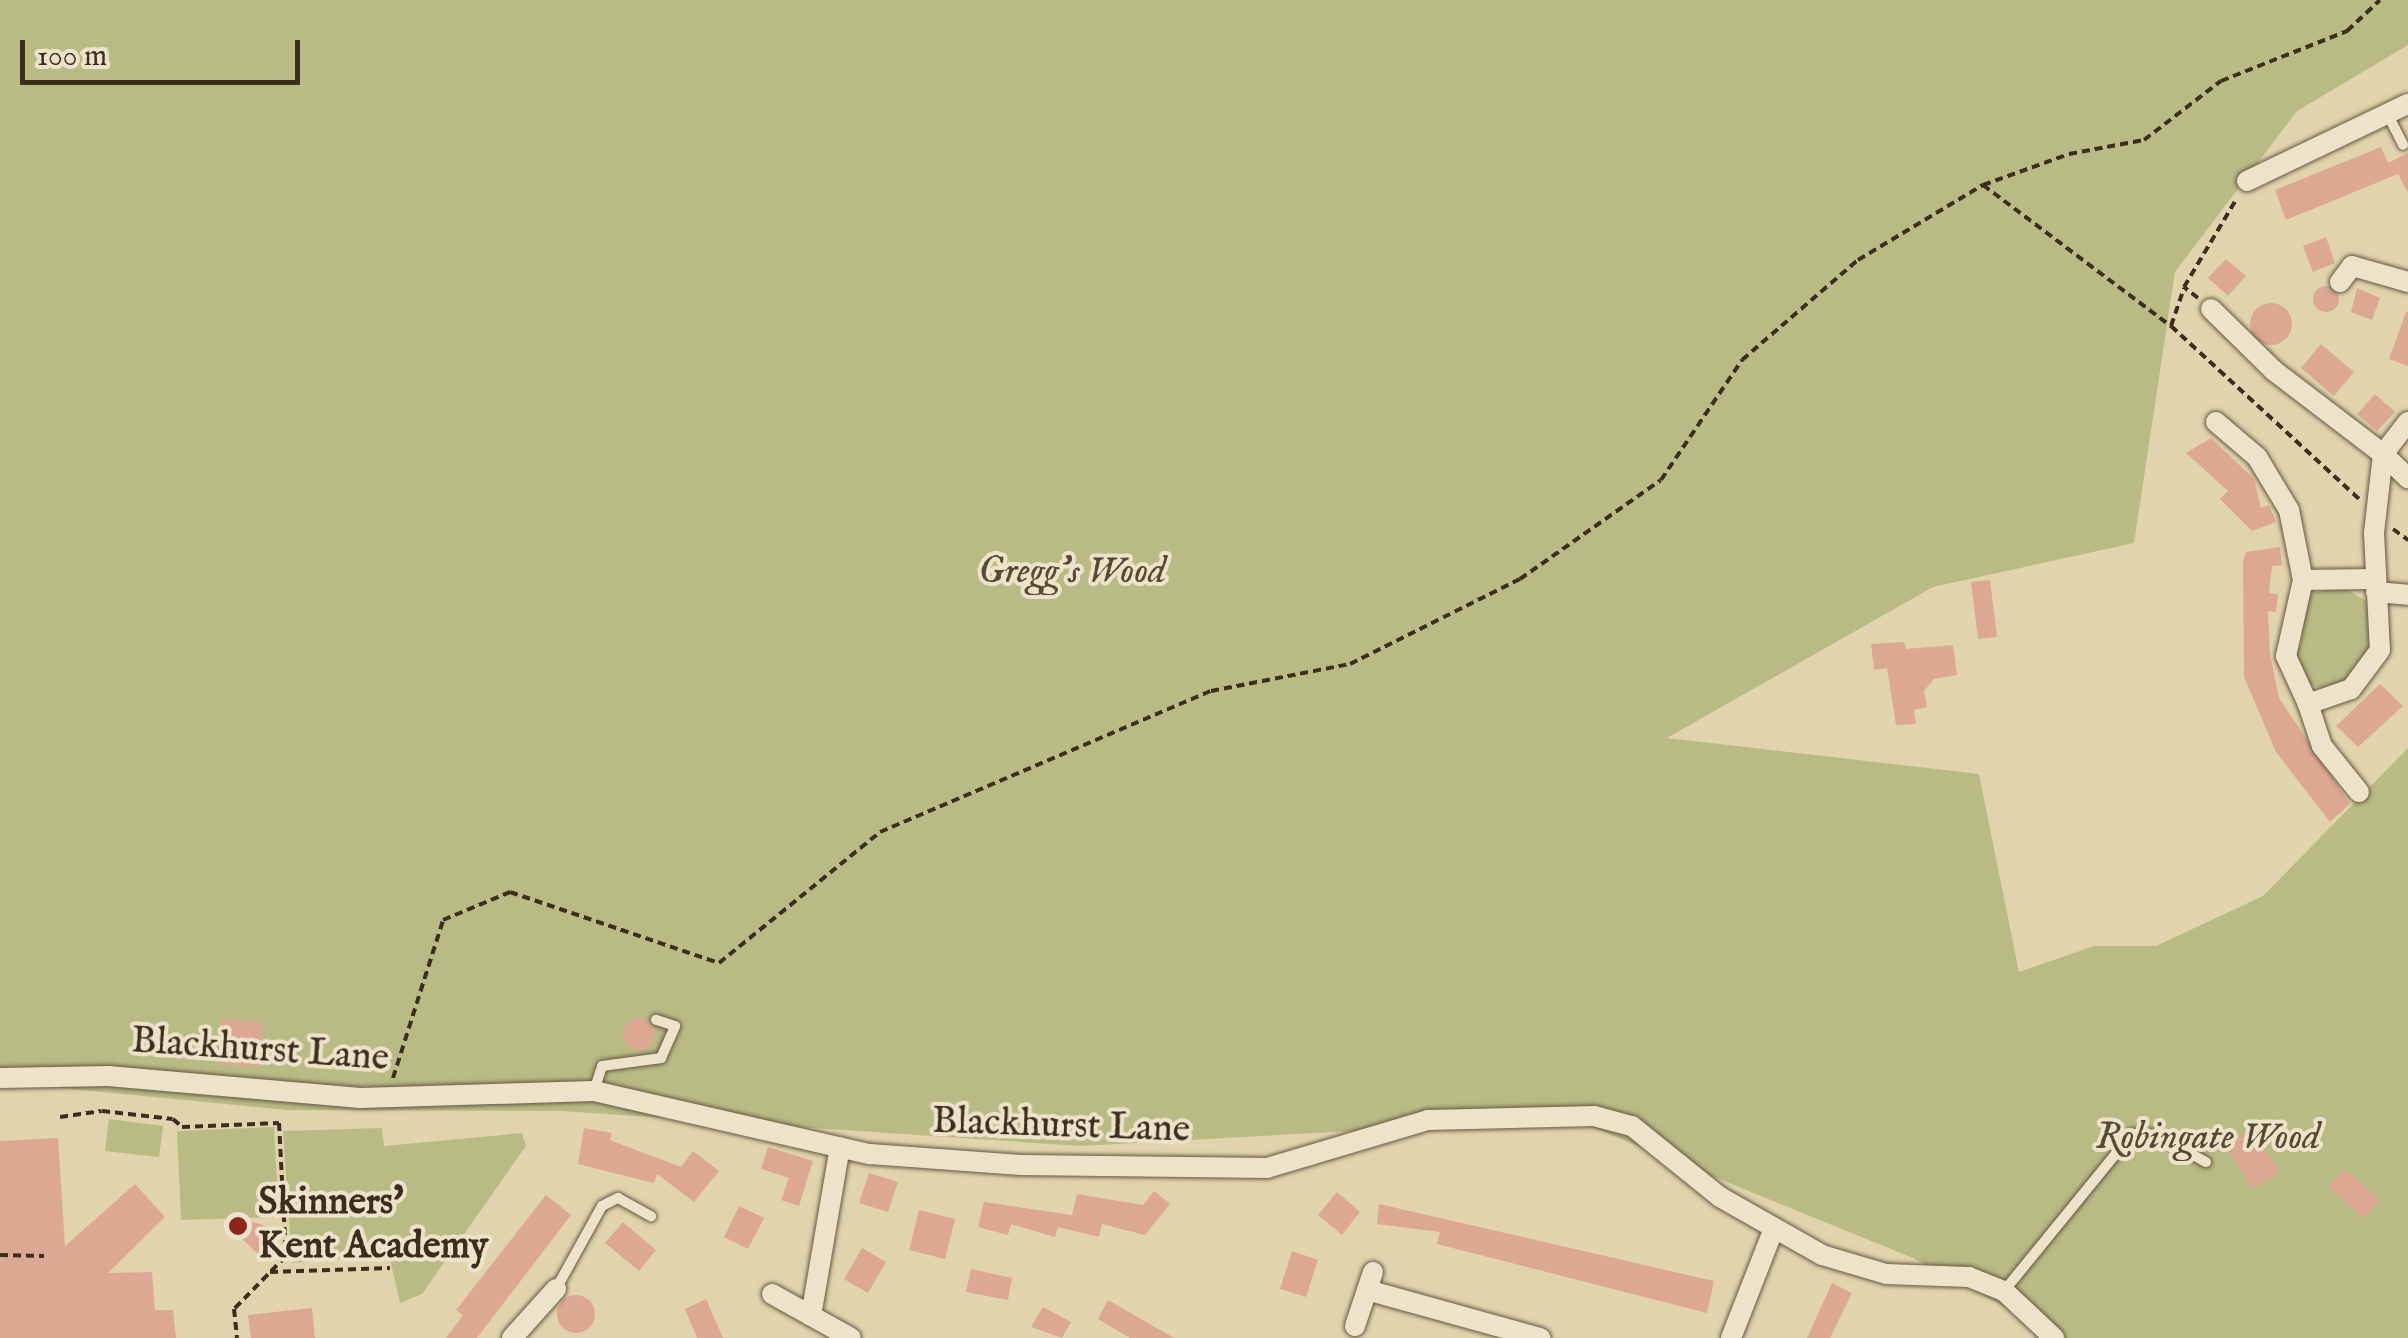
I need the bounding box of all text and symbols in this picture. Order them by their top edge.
scale bar [25,20,305,82]
text: 100 m [37,38,107,76]
park label: Gregg's Wood [978,550,1166,596]
street label: Blackhurst Lane [130,1019,390,1083]
street label: Blackhurst Lane [931,1100,1191,1154]
park label: Robingate Wood [2096,1116,2320,1162]
place label: Skinners' Kent Academy [258,1181,488,1270]
marker: Skinners' Kent Academy [227,1215,249,1237]

